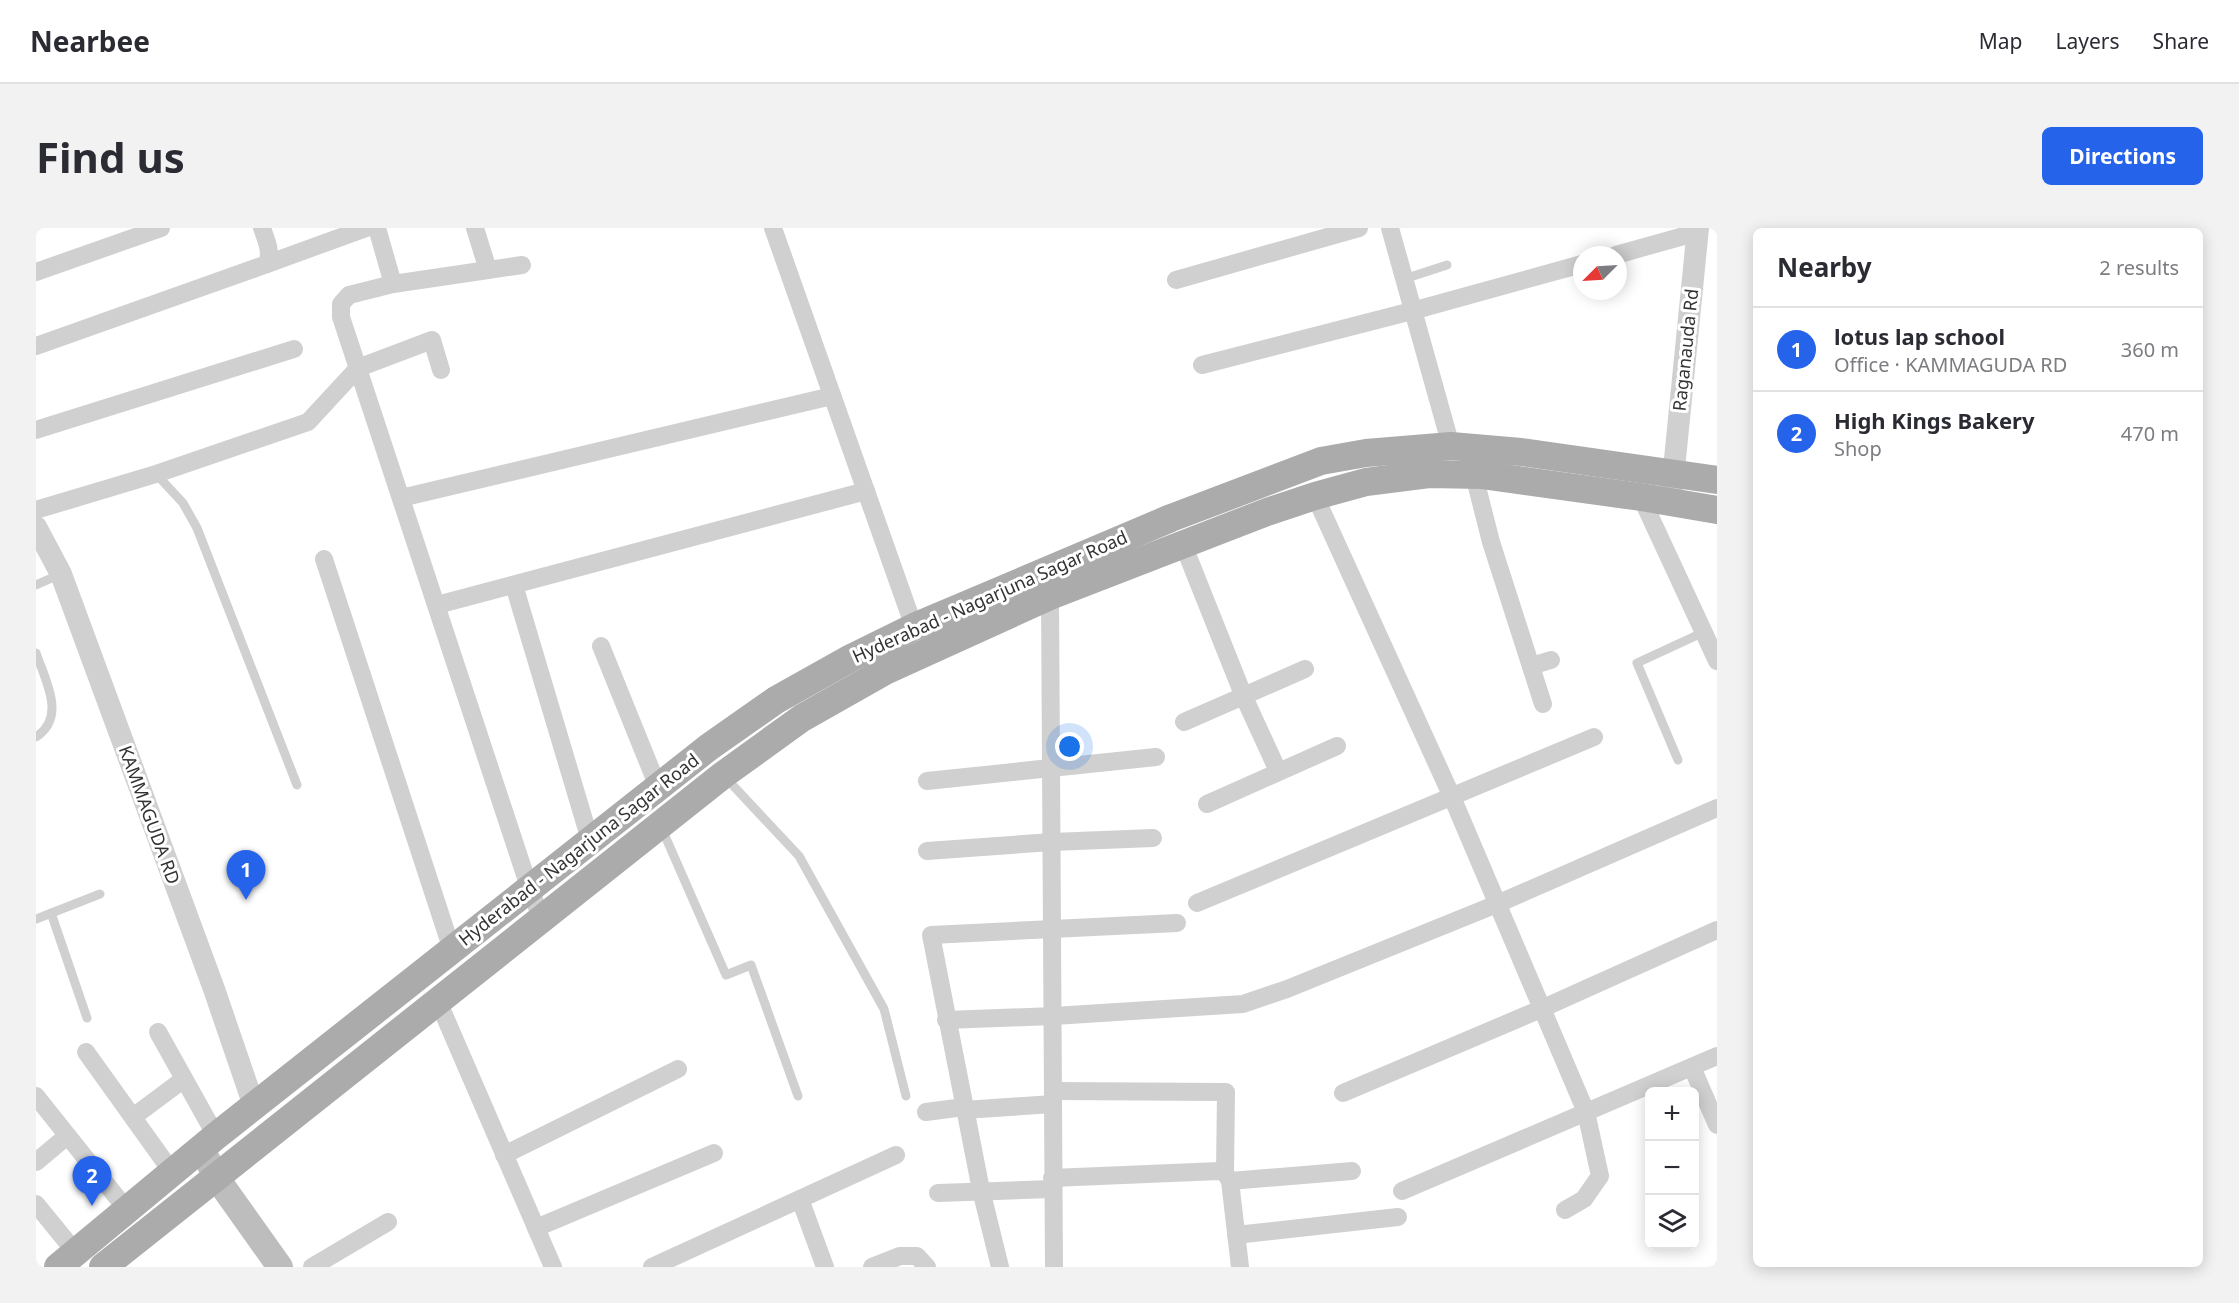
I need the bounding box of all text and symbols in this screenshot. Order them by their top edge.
text: Nearbee [30,22,150,60]
text: Map [1979,27,2023,55]
text: Layers [2056,27,2120,55]
text: Share [2153,27,2209,55]
button: Directions [2042,127,2203,185]
text: Find us [36,128,185,185]
north arrow [1573,246,1627,300]
text: Nearby [1777,249,1872,285]
text: 2 results [2099,254,2179,281]
street label: Raganauda Rd [1667,288,1703,412]
text: lotus lap school [1834,321,2005,351]
text: 1 [1791,336,1802,363]
text: 360 m [2121,336,2179,363]
text: Office · KAMMAGUDA RD [1834,351,2067,378]
text: High Kings Bakery [1834,405,2034,435]
text: 2 [1791,420,1802,447]
text: 470 m [2121,420,2179,447]
text: Shop [1834,435,1882,462]
street label: Hyderabad - Nagarjuna Sagar Road [848,524,1131,668]
your location [1055,732,1084,761]
street label: KAMMAGUDA RD [114,742,186,887]
street label: Hyderabad - Nagarjuna Sagar Road [453,748,704,951]
pin: 1 [226,850,266,900]
map controls [1645,1087,1699,1249]
button: + [1645,1087,1699,1141]
button: − [1645,1141,1699,1195]
pin: 2 [72,1156,112,1206]
button: layers [1645,1195,1699,1249]

